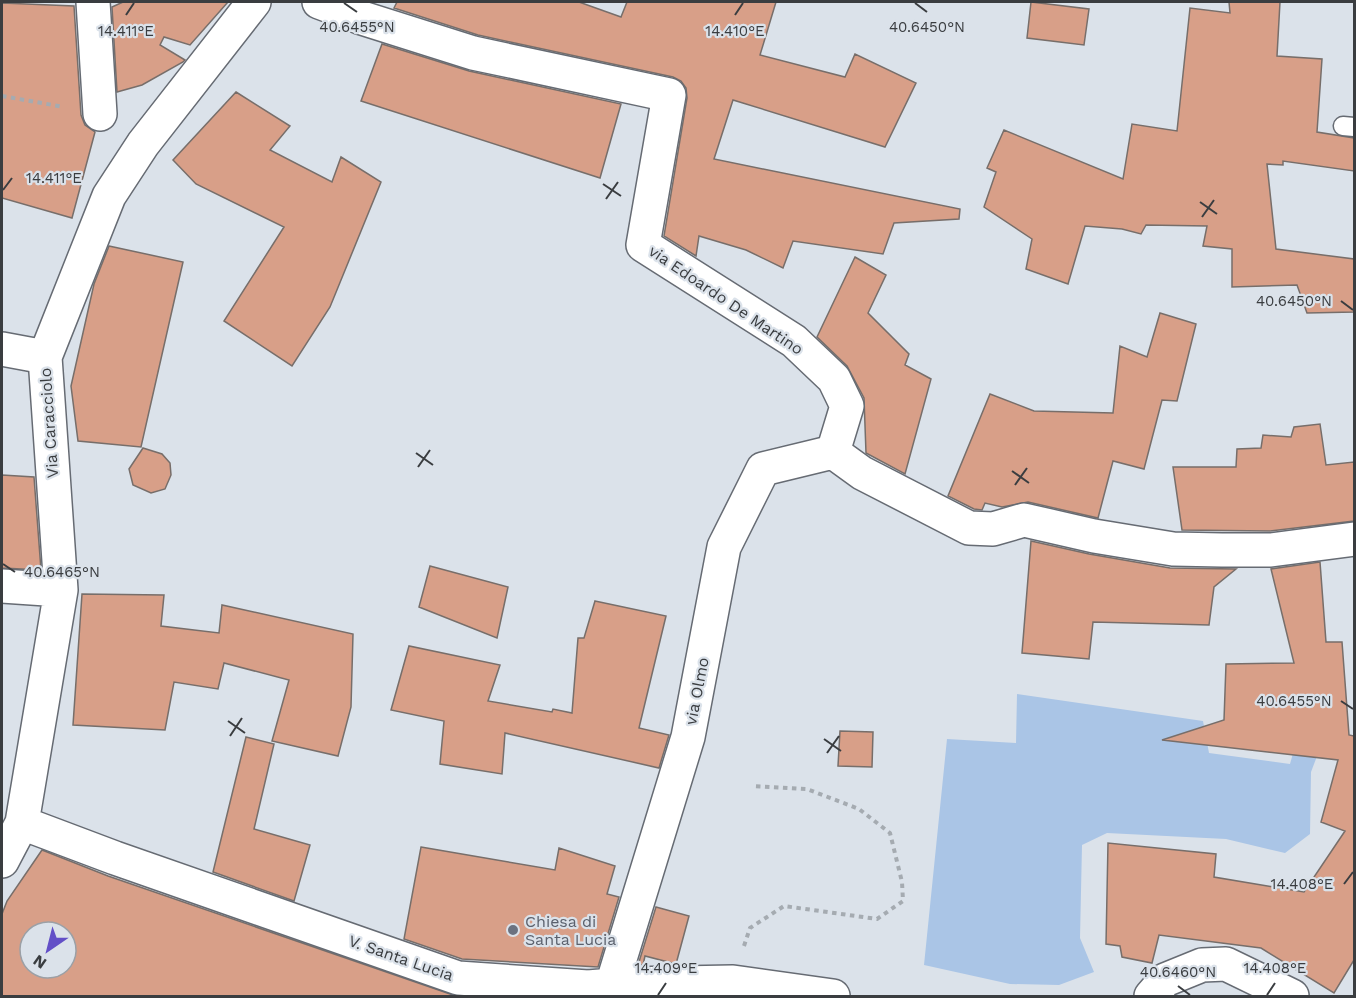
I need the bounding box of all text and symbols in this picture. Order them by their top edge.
text: 40.6455°N [319,18,395,36]
text: 40.6450°N [889,18,965,36]
text: 14.411°E [98,22,154,40]
text: 14.410°E [705,22,765,40]
text: 14.411°E [26,169,82,187]
street label: via Edoardo De Martino [645,241,807,359]
text: 40.6450°N [1256,292,1332,310]
street label: Via Caracciolo [36,367,62,479]
text: 40.6465°N [24,563,100,581]
street label: via Olmo [681,656,713,726]
text: 40.6455°N [1256,692,1332,710]
text: 14.408°E [1271,875,1333,893]
place label: Chiesa di Santa Lucia [525,912,616,949]
north arrow [18,920,78,980]
marker: Chiesa di Santa Lucia [506,923,520,937]
street label: V. Santa Lucia [346,931,456,985]
text: N [29,951,50,973]
text: 14.409°E [635,959,697,977]
text: 14.408°E [1244,959,1306,977]
text: 40.6460°N [1140,963,1216,981]

